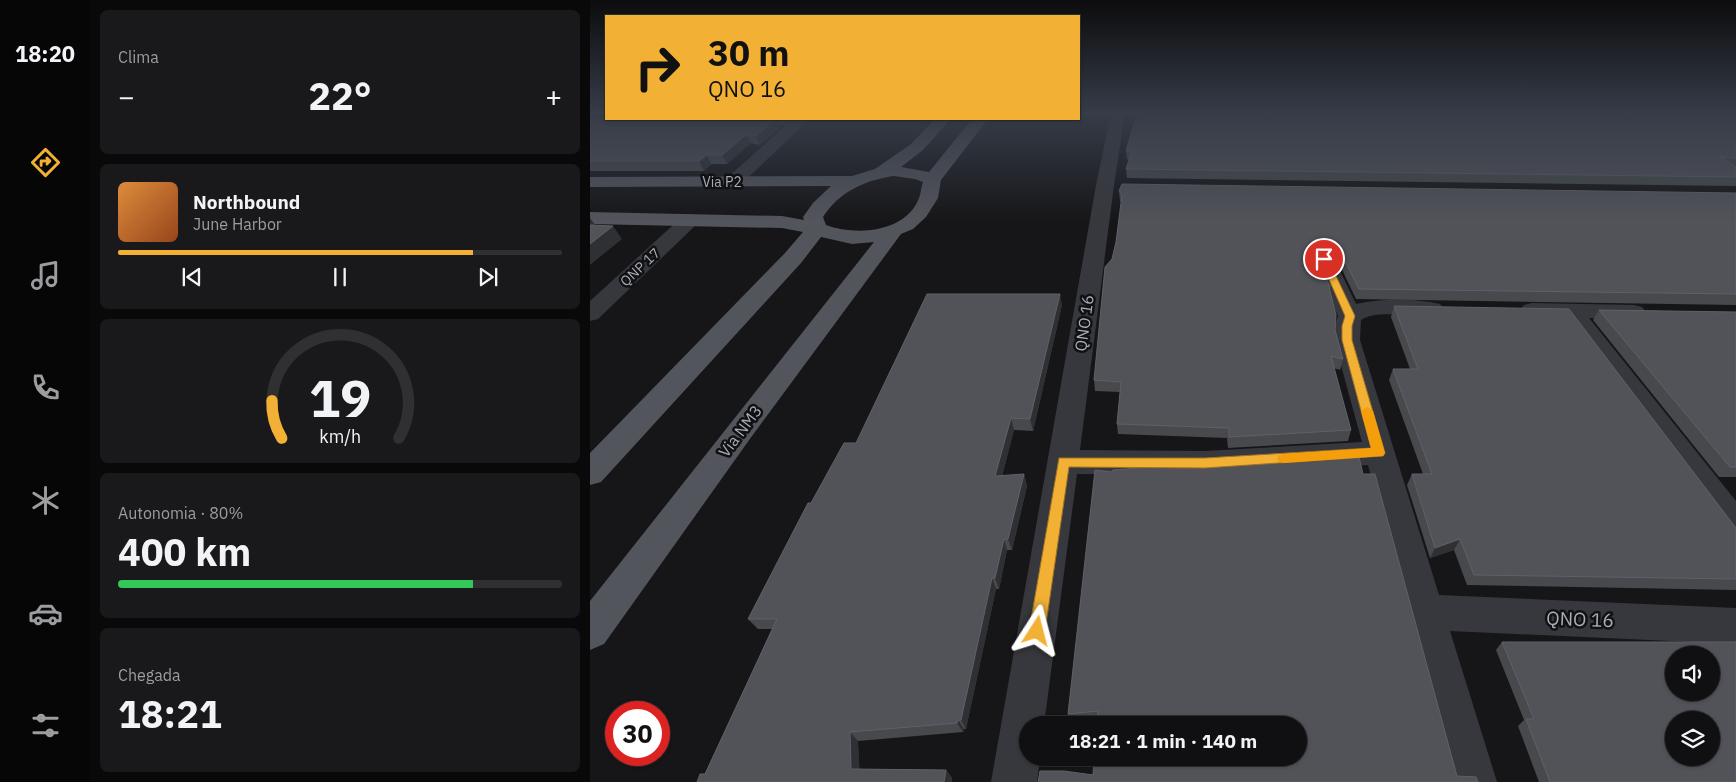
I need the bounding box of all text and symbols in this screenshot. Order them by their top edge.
text: 30 m [708,30,790,76]
icon: right [625,35,690,100]
text: 18:20 [15,39,75,68]
text: Clima [118,47,159,67]
text: 22° [308,71,372,120]
text: QNO 16 [708,74,786,103]
text: − [118,78,135,115]
text: + [545,78,562,115]
icon: directions [28,145,63,180]
street label: Via P2 [702,173,742,191]
text: Northbound [193,190,300,214]
text: June Harbor [193,214,282,234]
pin [1303,238,1345,280]
street label: QNP 17 [616,244,664,290]
icon: arrive [1310,245,1338,273]
icon: music [28,258,63,293]
icon: previous [178,263,206,291]
icon: pause [326,263,354,291]
icon: next [474,263,502,291]
street label: QNO 16 [1070,293,1098,353]
text: 19 [309,364,371,431]
icon: phone [28,370,63,405]
street label: Via NM3 [714,401,766,461]
text: km/h [319,425,361,448]
icon: climate [28,483,63,518]
text: Autonomia · 80% [118,503,243,523]
text: 400 km [118,527,251,576]
icon: car [28,596,63,631]
position arrow [1010,604,1062,656]
street label: QNO 16 [1546,606,1614,632]
map controls [1665,646,1720,766]
button: sound [1665,646,1720,701]
text: Chegada [118,665,181,685]
text: 18:21 [118,689,222,738]
speed limit sign: 30 [605,701,670,766]
icon: filters [28,708,63,743]
button: layers [1665,711,1720,766]
text: 18:21 · 1 min · 140 m [1069,729,1257,753]

